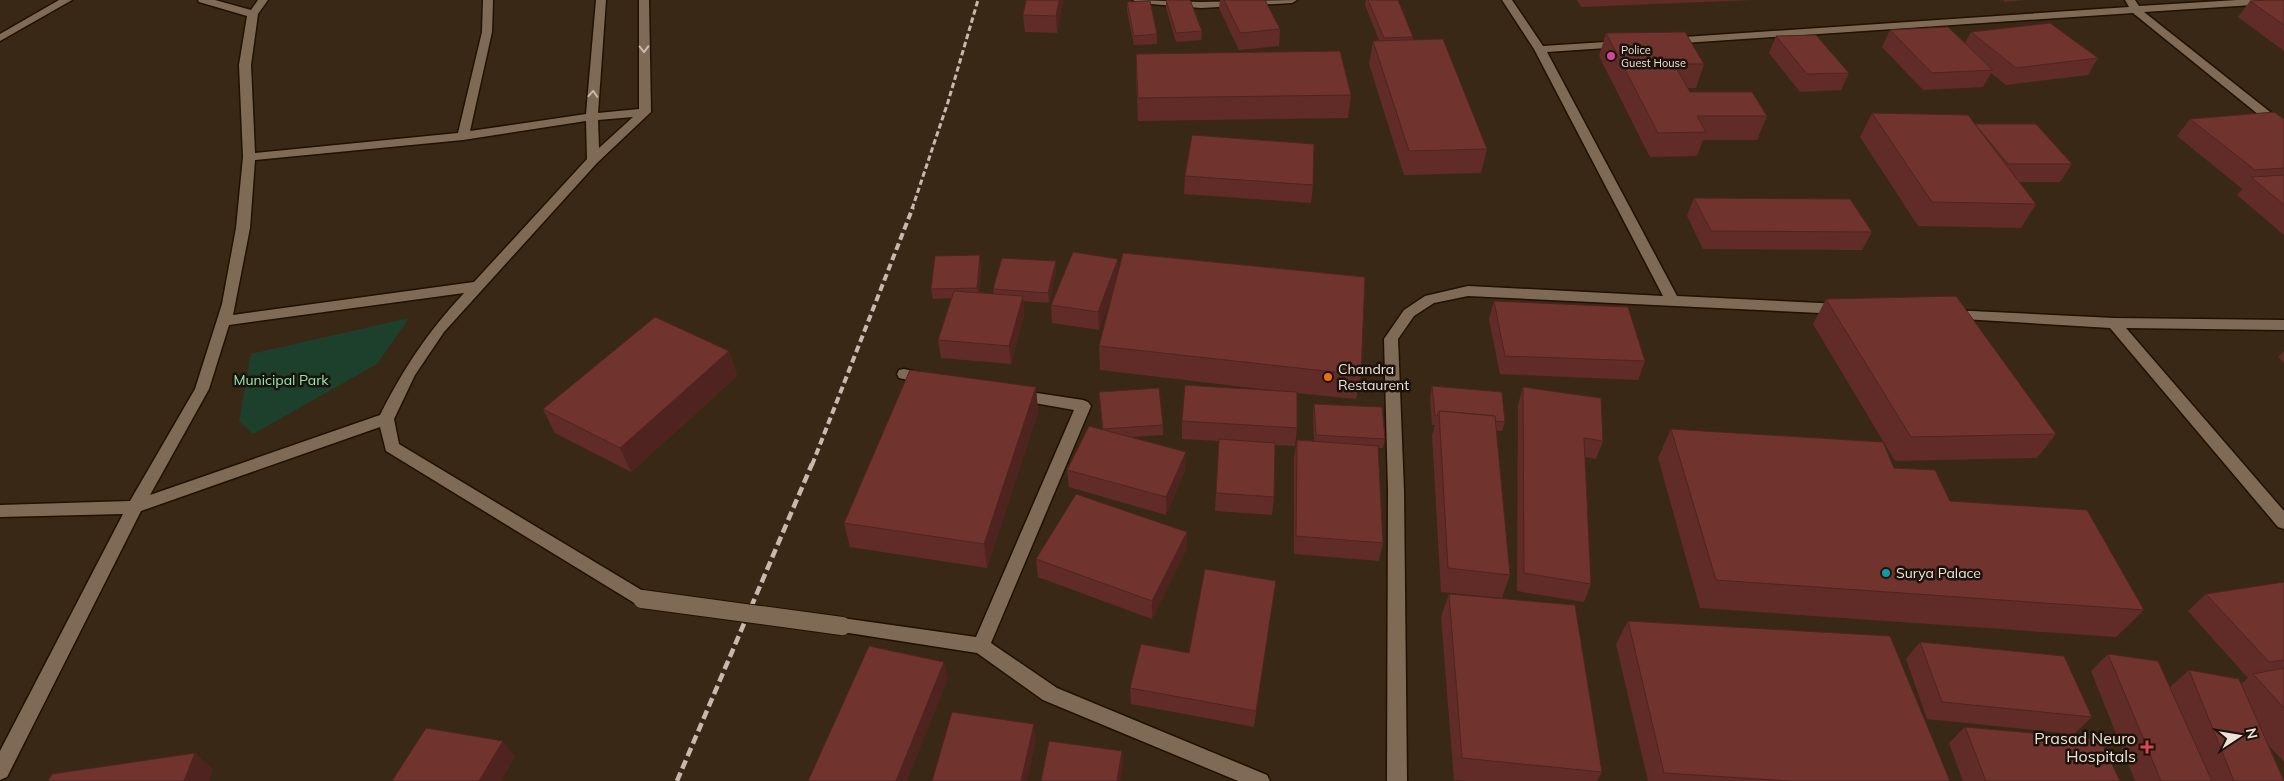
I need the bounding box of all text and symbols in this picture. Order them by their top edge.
place label: Police Guest House [1621,43,1686,70]
one-way arrow [639,45,649,53]
marker: Police Guest House [1605,50,1617,62]
one-way arrow [588,90,599,98]
place label: Chandra Restaurent [1338,360,1409,394]
park label: Municipal Park [233,371,329,389]
marker: Chandra Restaurent [1322,371,1334,383]
place label: Surya Palace [1896,564,1981,582]
marker: Surya Palace [1880,567,1892,579]
north arrow [2214,711,2264,761]
text: N [2242,726,2262,740]
place label: Prasad Neuro Hospitals [2034,728,2136,766]
marker: Prasad Neuro Hospitals [2140,740,2154,754]

